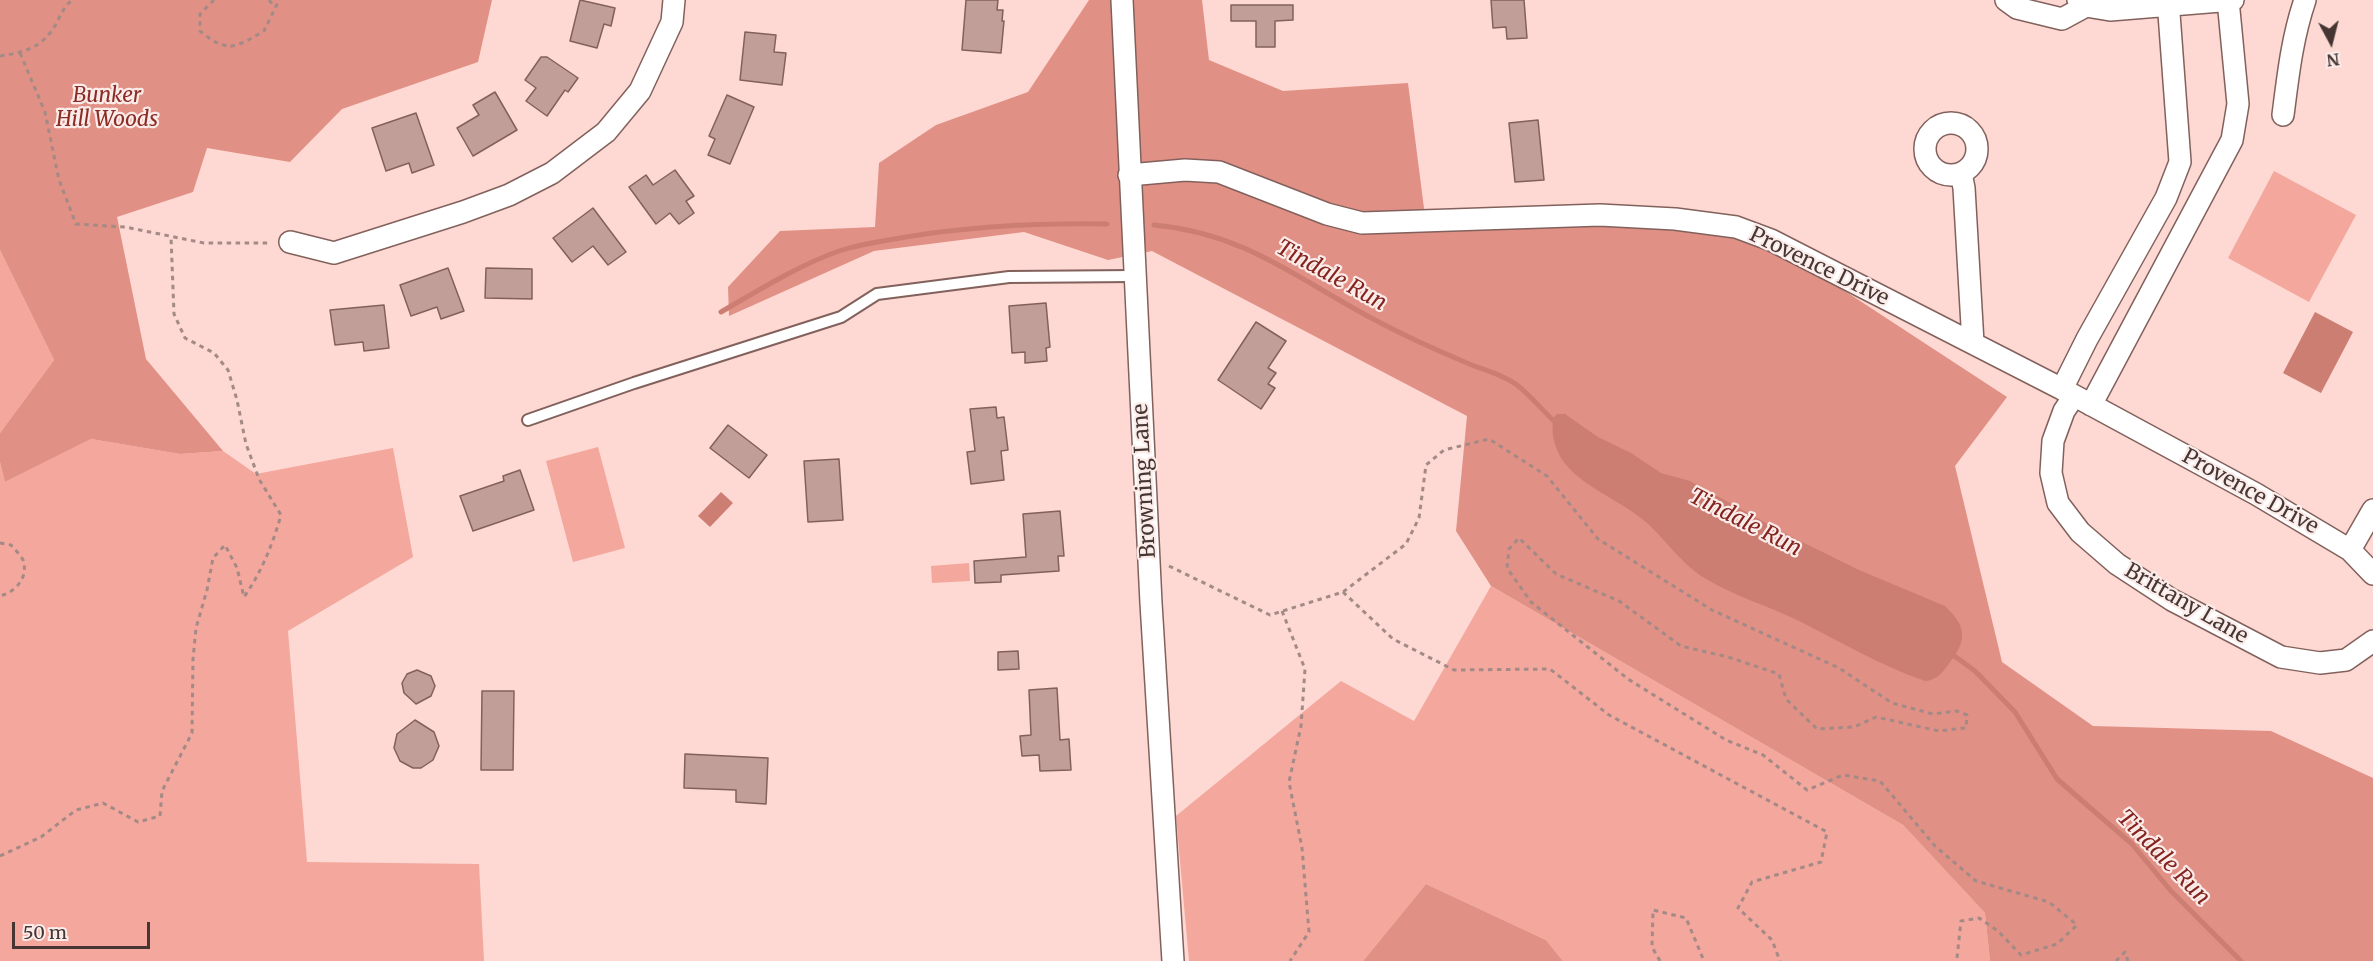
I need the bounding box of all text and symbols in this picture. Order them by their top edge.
north arrow [2301,12,2361,72]
text: N [2326,49,2341,71]
park label: Bunker Hill Woods [56,83,158,133]
street label: Provence Drive [1745,222,1893,312]
water label: Tindale Run [1271,235,1391,317]
street label: Browning Lane [1128,403,1162,559]
street label: Provence Drive [2177,444,2323,540]
water label: Tindale Run [1685,484,1805,562]
street label: Brittany Lane [2120,559,2252,649]
water label: Tindale Run [2111,805,2215,911]
scale bar [15,910,153,948]
text: 50 m [23,921,67,944]

